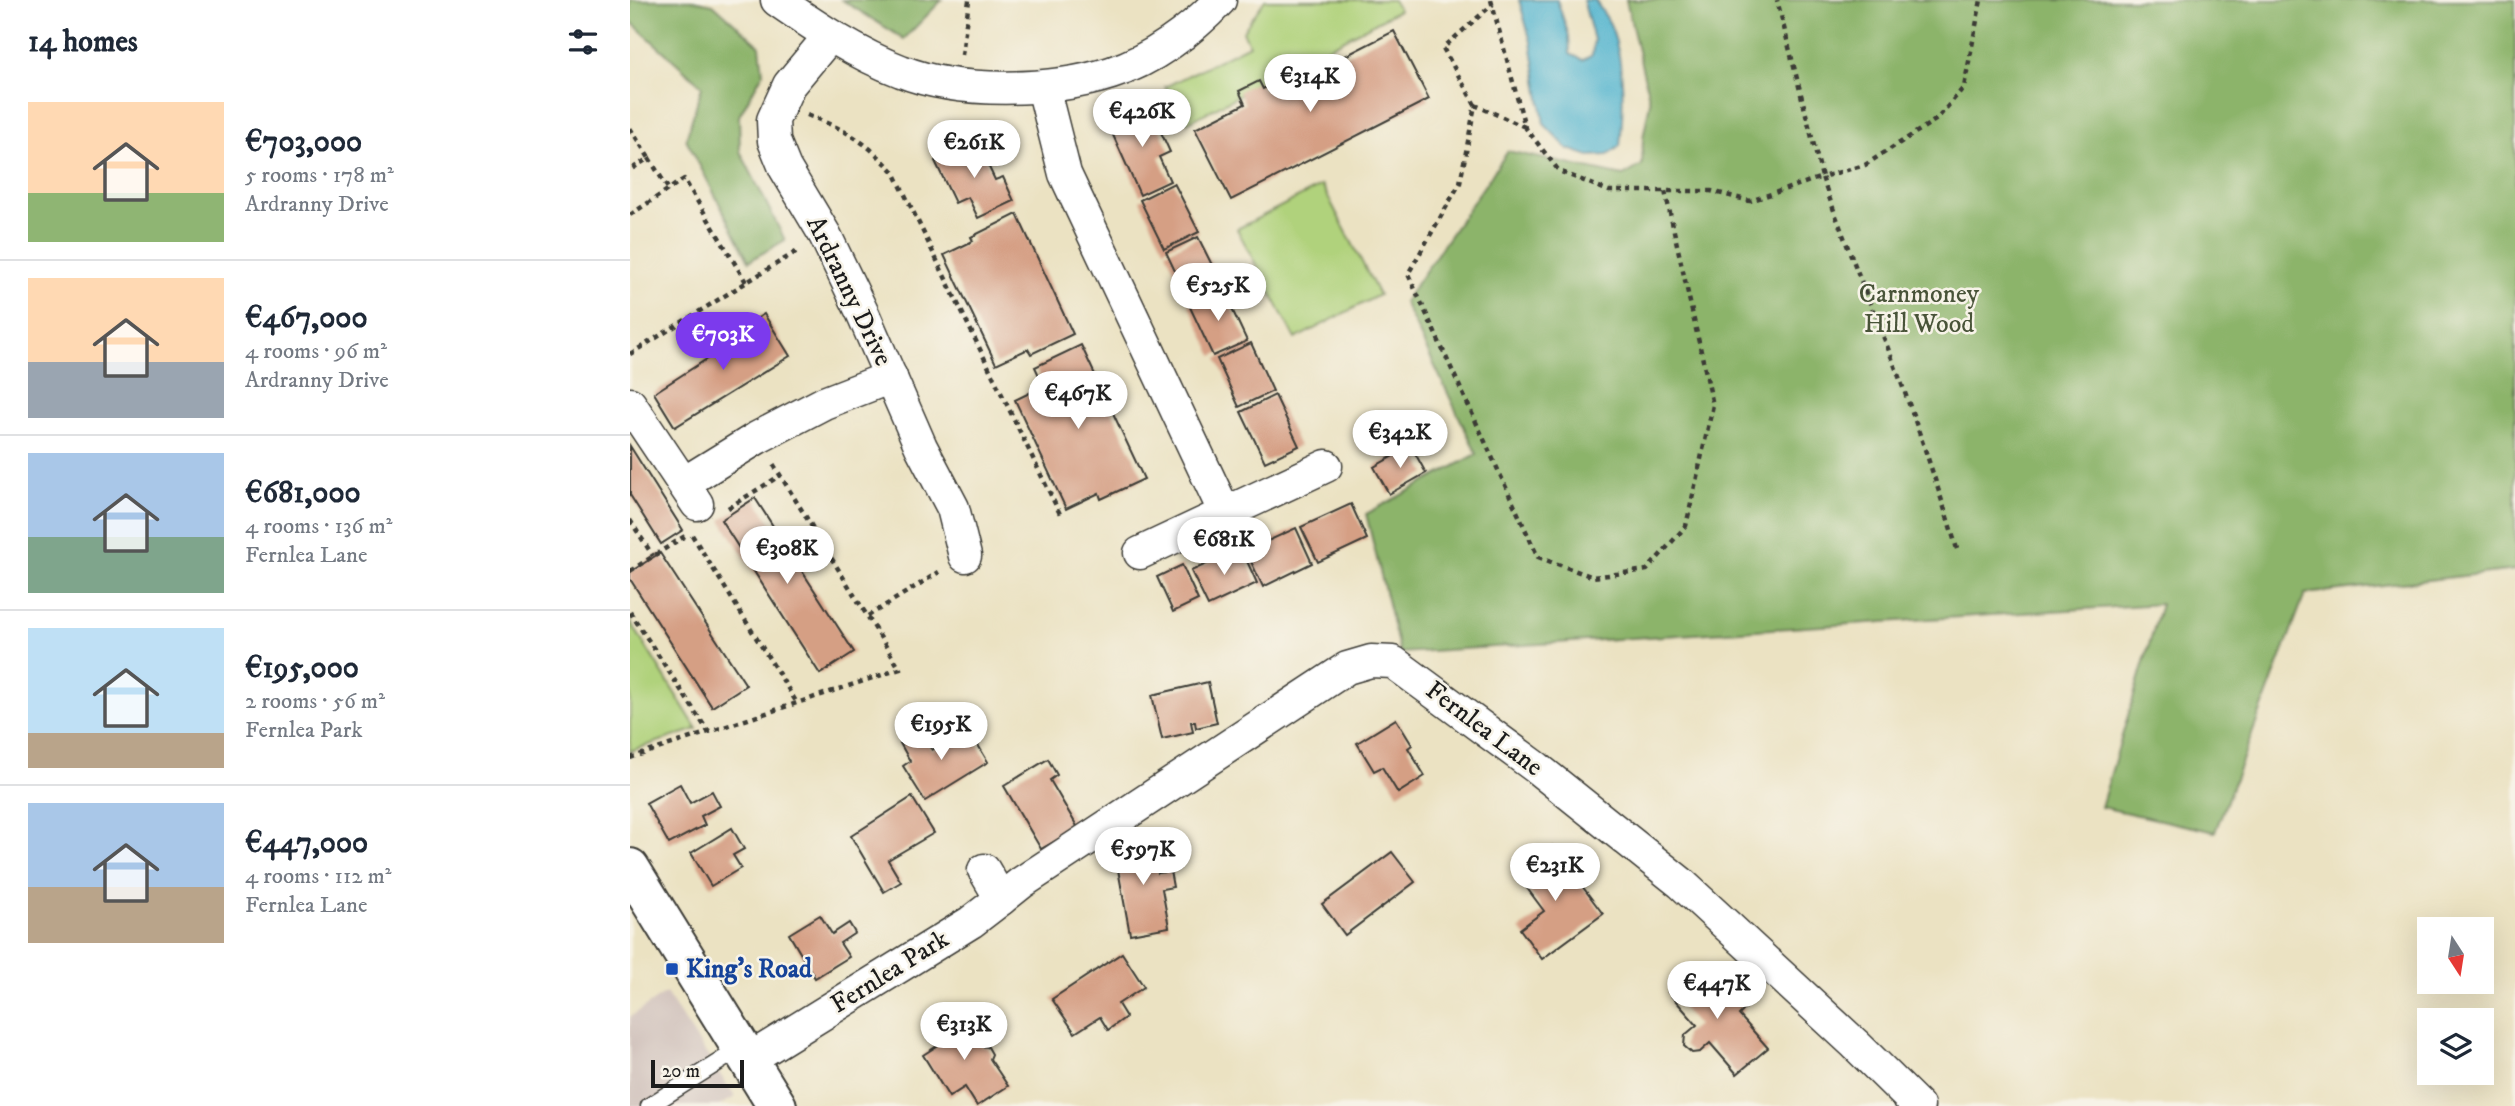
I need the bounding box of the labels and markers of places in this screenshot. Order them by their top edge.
pin: €314K [1261,54,1359,114]
pin: €426K [1093,90,1191,149]
pin: €261K [925,120,1023,180]
pin: €525K [1169,264,1267,323]
pin: €703K [674,312,772,372]
pin: €467K [1029,372,1127,431]
pin: €342K [1351,410,1449,470]
pin: €681K [1175,518,1273,577]
pin: €308K [738,526,836,586]
pin: €195K [892,702,990,762]
pin: €597K [1094,828,1192,887]
pin: €231K [1506,844,1604,903]
place label: King's Road [686,953,813,986]
marker: King's Road [664,961,680,977]
pin: €447K [1668,962,1766,1021]
pin: €313K [915,1002,1013,1062]

